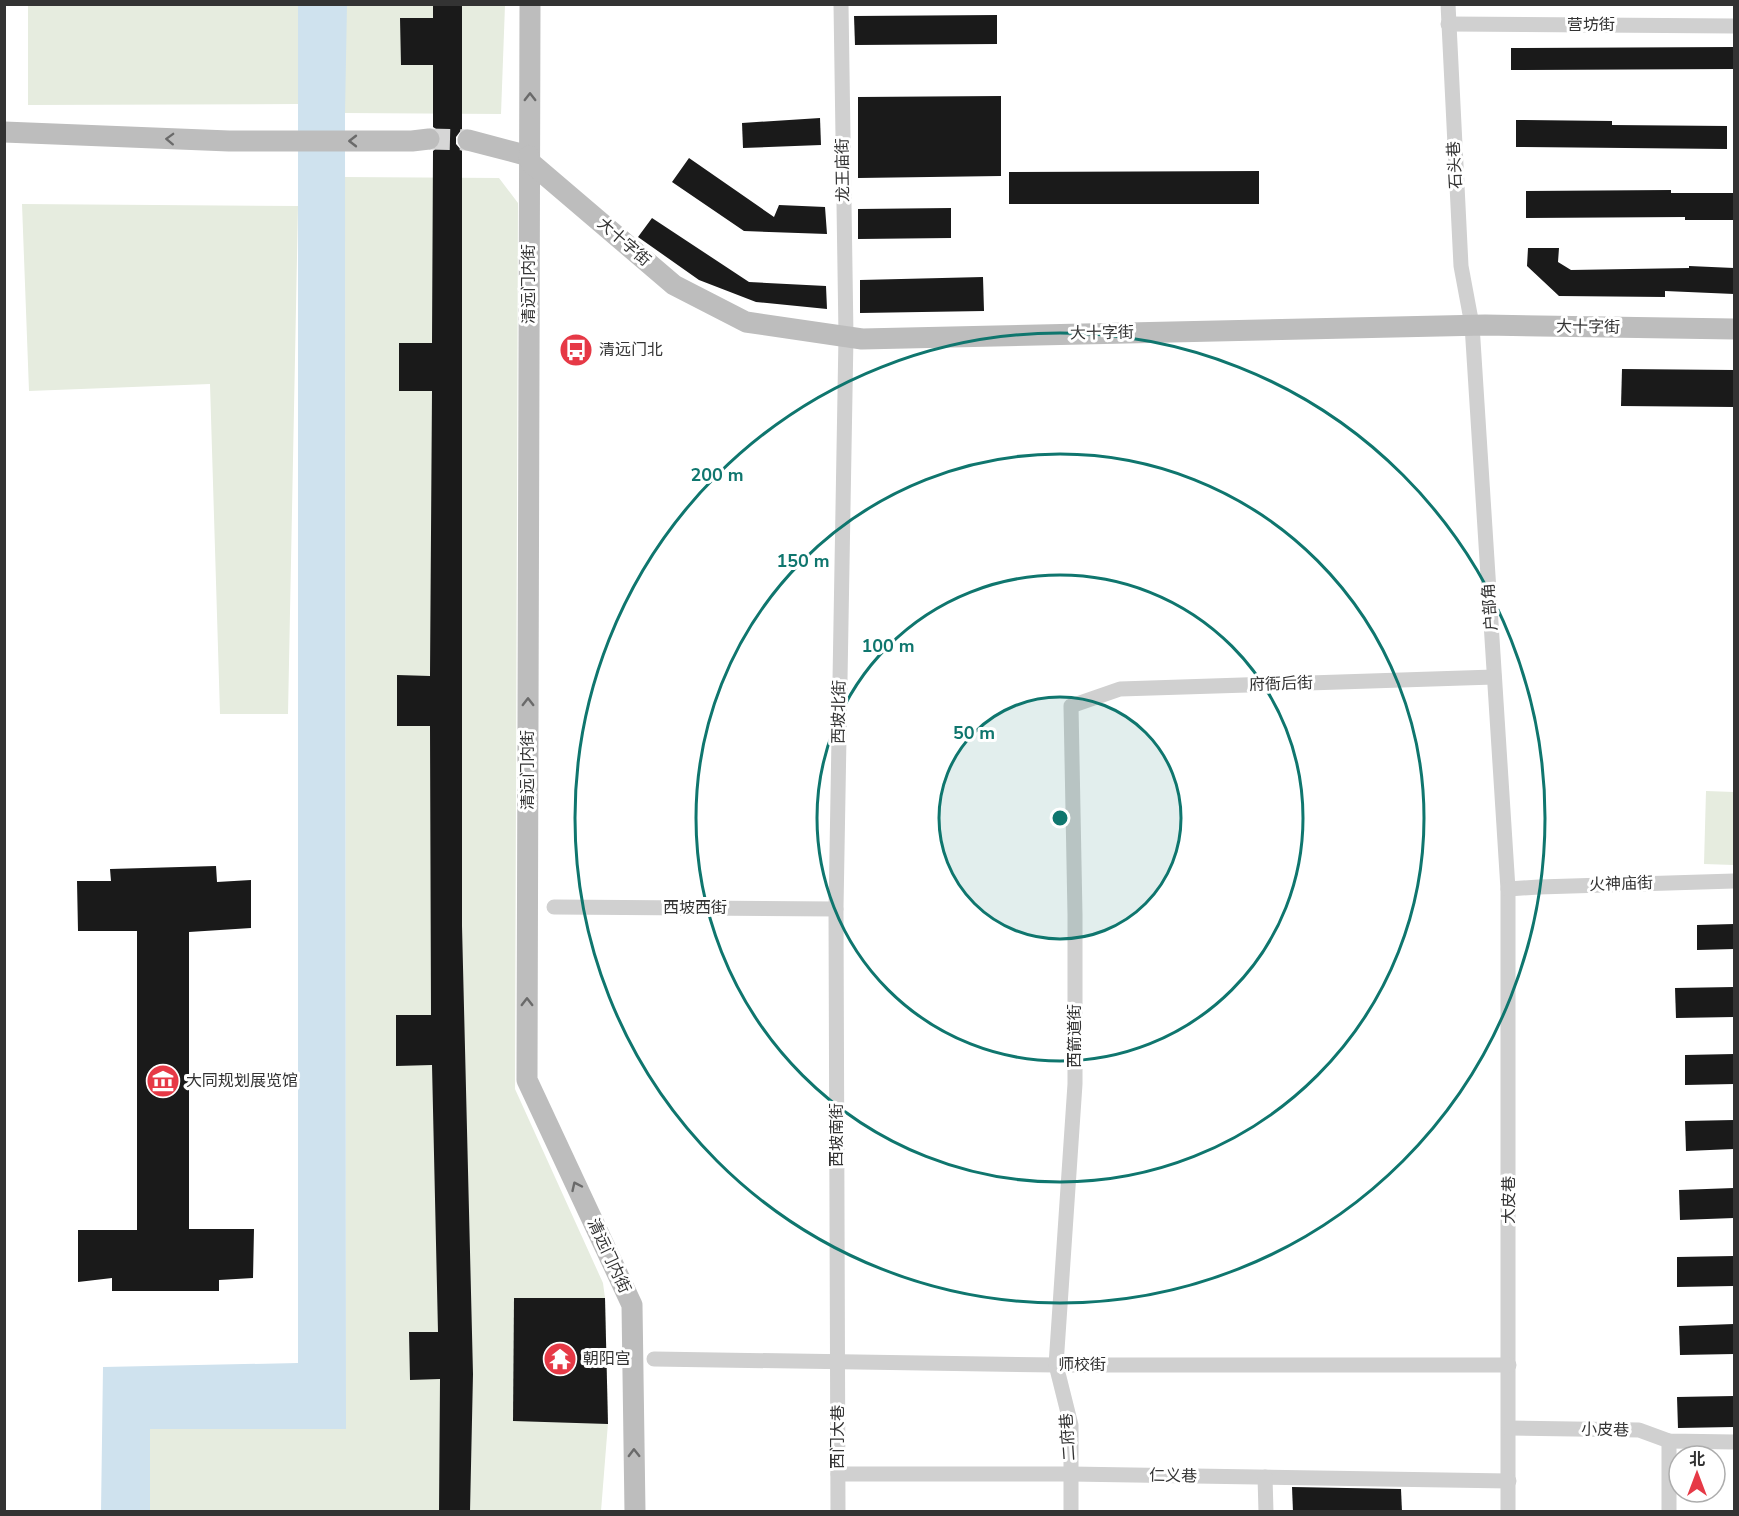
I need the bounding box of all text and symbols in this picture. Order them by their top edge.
street label: 营坊街 [1567,14,1615,36]
one-way arrow [524,93,536,102]
one-way arrow [166,132,175,145]
one-way arrow [349,135,358,147]
street label: 龙王庙街 [831,138,855,202]
street label: 石头巷 [1443,140,1467,190]
street label: 大十字街 [593,213,655,271]
street label: 清远门内街 [518,244,540,324]
street label: 大十字街 [1556,315,1620,339]
street label: 大十字街 [1070,321,1134,345]
bus stop icon: 清远门北 [558,332,594,368]
place label: 清远门北 [599,339,663,361]
text: 200 m [690,463,744,487]
text: 150 m [776,549,830,573]
street label: 户部角 [1477,582,1503,632]
text: 100 m [861,634,915,658]
street label: 府衙后街 [1249,672,1313,696]
street label: 西坡北街 [827,680,851,744]
one-way arrow [522,698,534,707]
text: 50 m [953,721,995,745]
street label: 清远门内街 [517,730,539,810]
centre of rings [1050,808,1070,828]
street label: 火神庙街 [1589,872,1653,896]
street label: 西坡西街 [663,897,727,919]
one-way arrow [521,998,533,1007]
street label: 西箭道街 [1064,1004,1086,1068]
museum icon: 大同规划展览馆 [145,1063,181,1099]
place label: 大同规划展览馆 [186,1070,298,1092]
street label: 西坡南街 [826,1103,848,1167]
street label: 大皮巷 [1498,1176,1520,1224]
one-way arrow [572,1182,584,1193]
street label: 清远门内街 [582,1215,636,1297]
temple icon: 朝阳宫 [542,1341,578,1377]
place label: 朝阳宫 [583,1348,631,1370]
street label: 师校街 [1058,1354,1106,1376]
street label: 西门大巷 [827,1405,849,1469]
street label: 二府巷 [1055,1412,1081,1462]
street label: 小皮巷 [1581,1419,1629,1441]
north arrow [1667,1444,1727,1504]
one-way arrow [628,1449,641,1458]
text: 北 [1689,1449,1705,1471]
street label: 仁义巷 [1149,1465,1197,1487]

